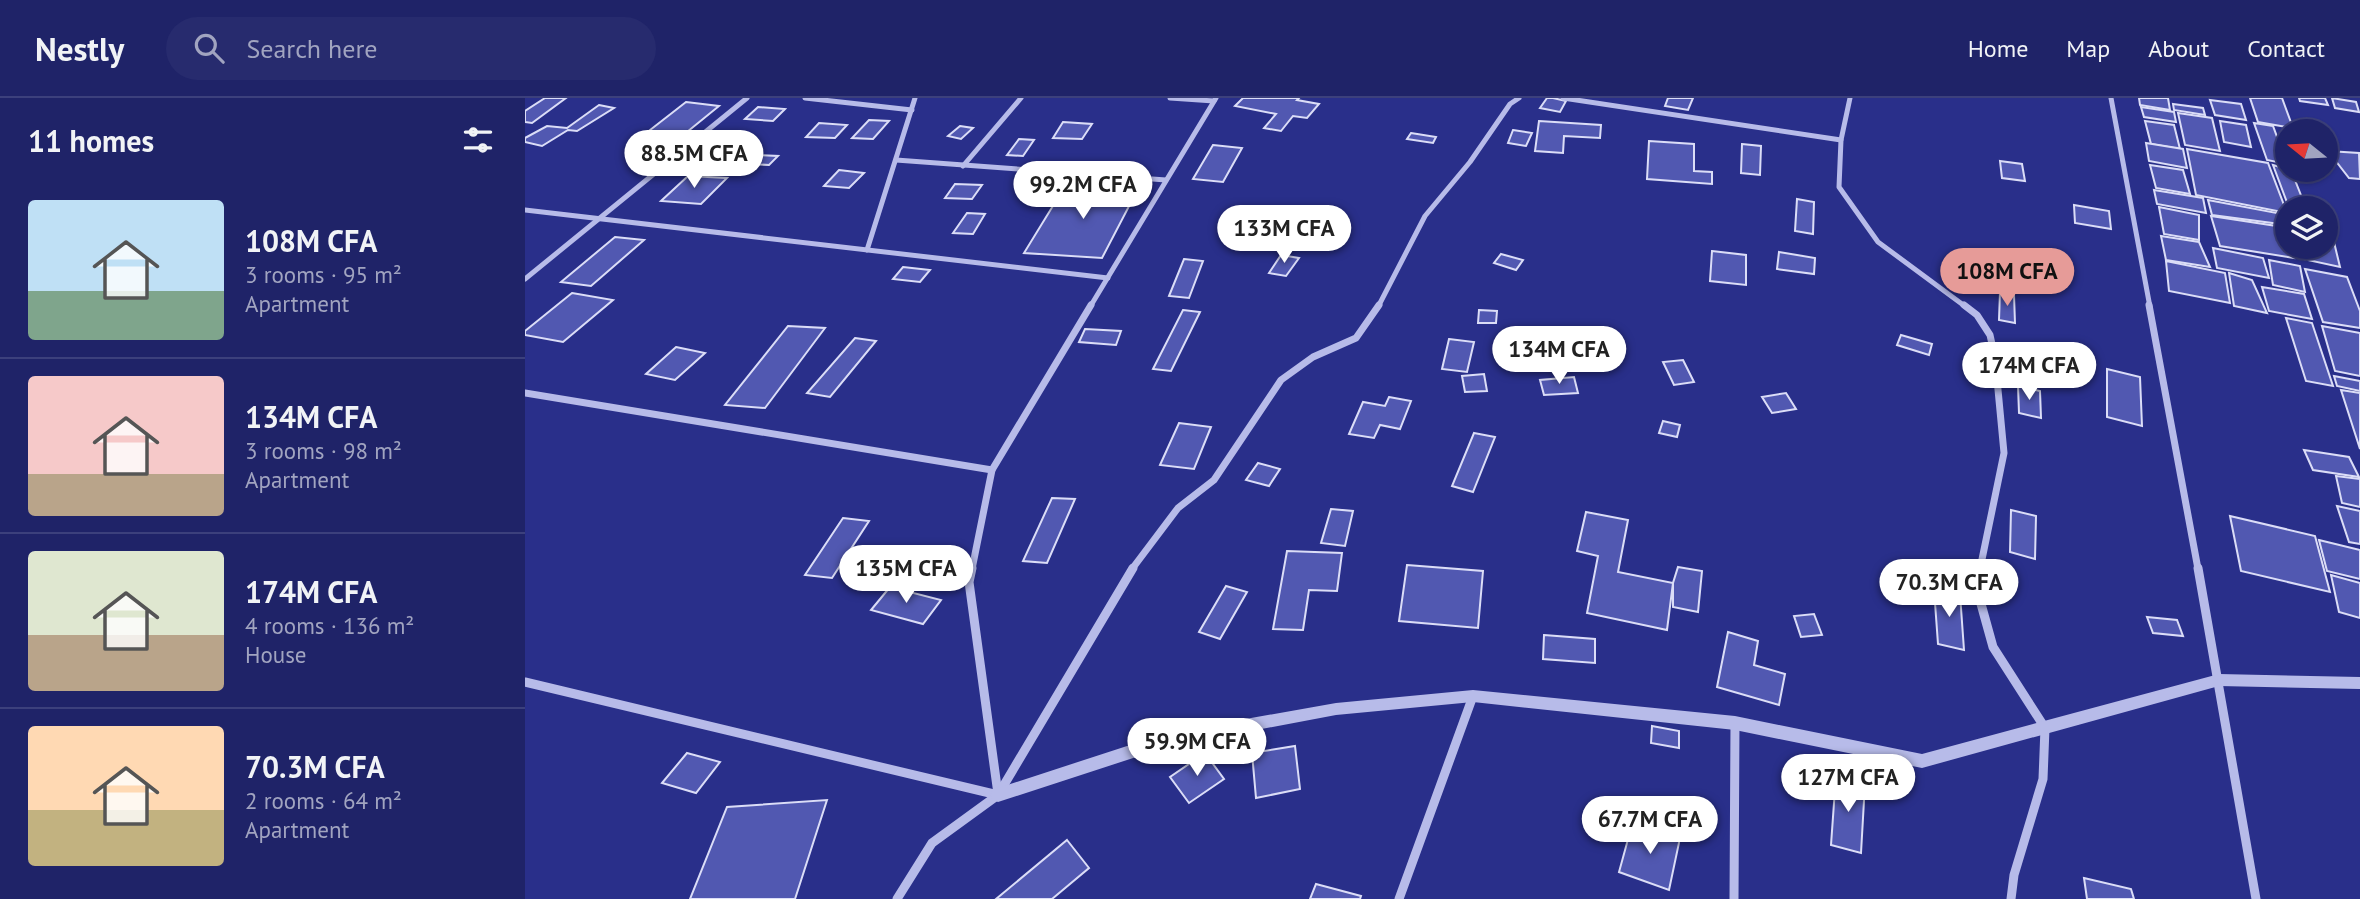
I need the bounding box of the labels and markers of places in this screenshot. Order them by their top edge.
pin: 88.5M CFA [614,130,774,190]
pin: 99.2M CFA [1003,162,1163,221]
pin: 133M CFA [1212,206,1356,265]
pin: 108M CFA [1935,248,2079,308]
pin: 134M CFA [1487,327,1631,386]
pin: 174M CFA [1957,342,2101,402]
pin: 135M CFA [834,546,978,605]
pin: 70.3M CFA [1869,560,2029,619]
pin: 59.9M CFA [1117,718,1277,778]
pin: 127M CFA [1776,754,1920,814]
pin: 67.7M CFA [1570,796,1730,856]

